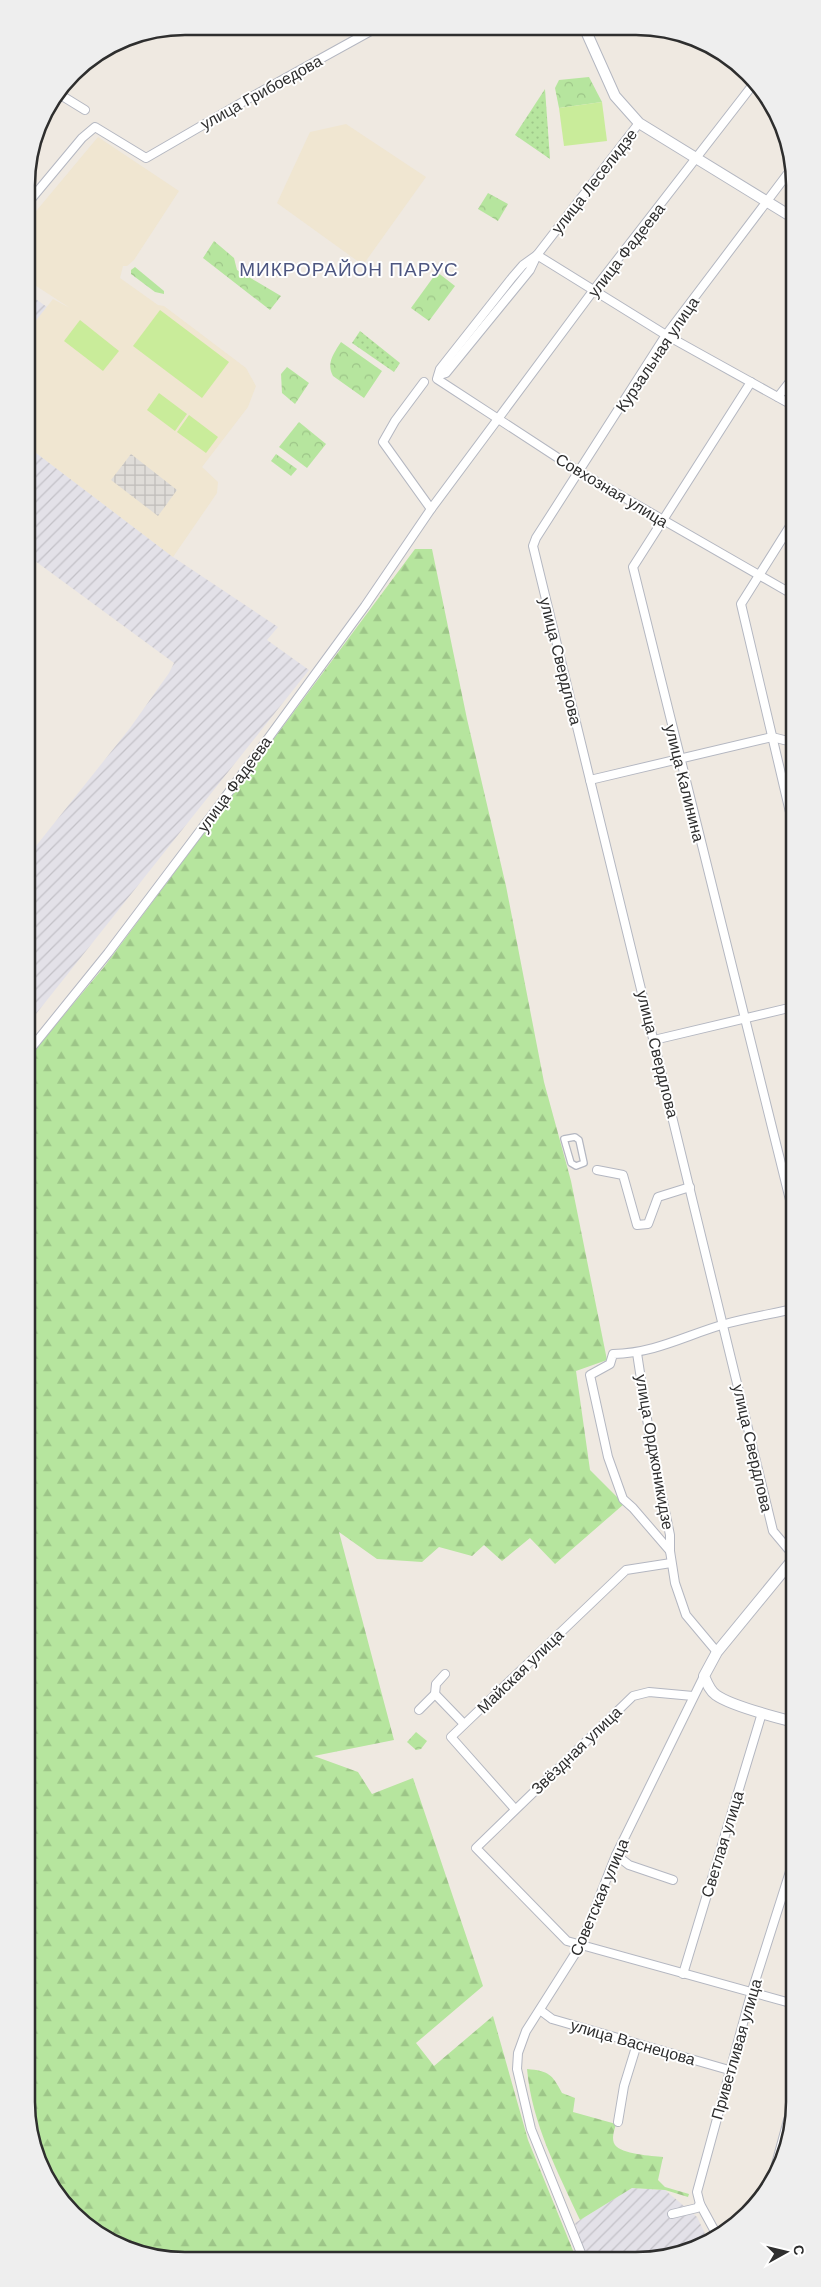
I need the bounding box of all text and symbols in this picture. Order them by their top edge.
street label: улица Грибоедова [198,52,325,133]
street label: улица Леселидзе [548,126,641,237]
street label: улица Фадеева [585,200,668,300]
district label: МИКРОРАЙОН ПАРУС [239,259,459,280]
street label: Курзальная улица [613,294,702,415]
street label: Совхозная улица [553,450,671,531]
street label: улица Свердлова [536,596,585,727]
street label: улица Калинина [662,723,707,844]
street label: улица Фадеева [194,733,275,835]
street label: улица Свердлова [633,989,682,1120]
street label: улица Орджоникидзе [632,1373,677,1531]
street label: улица Свердлова [730,1383,776,1514]
street label: Майская улица [474,1626,567,1717]
street label: Звёздная улица [528,1703,625,1798]
street label: Светлая улица [698,1789,747,1899]
street label: Советская улица [567,1836,632,1958]
street label: Приветливая улица [708,1977,765,2121]
street label: улица Васнецова [569,2017,697,2068]
north arrow [761,2227,811,2277]
text: С [790,2244,808,2256]

